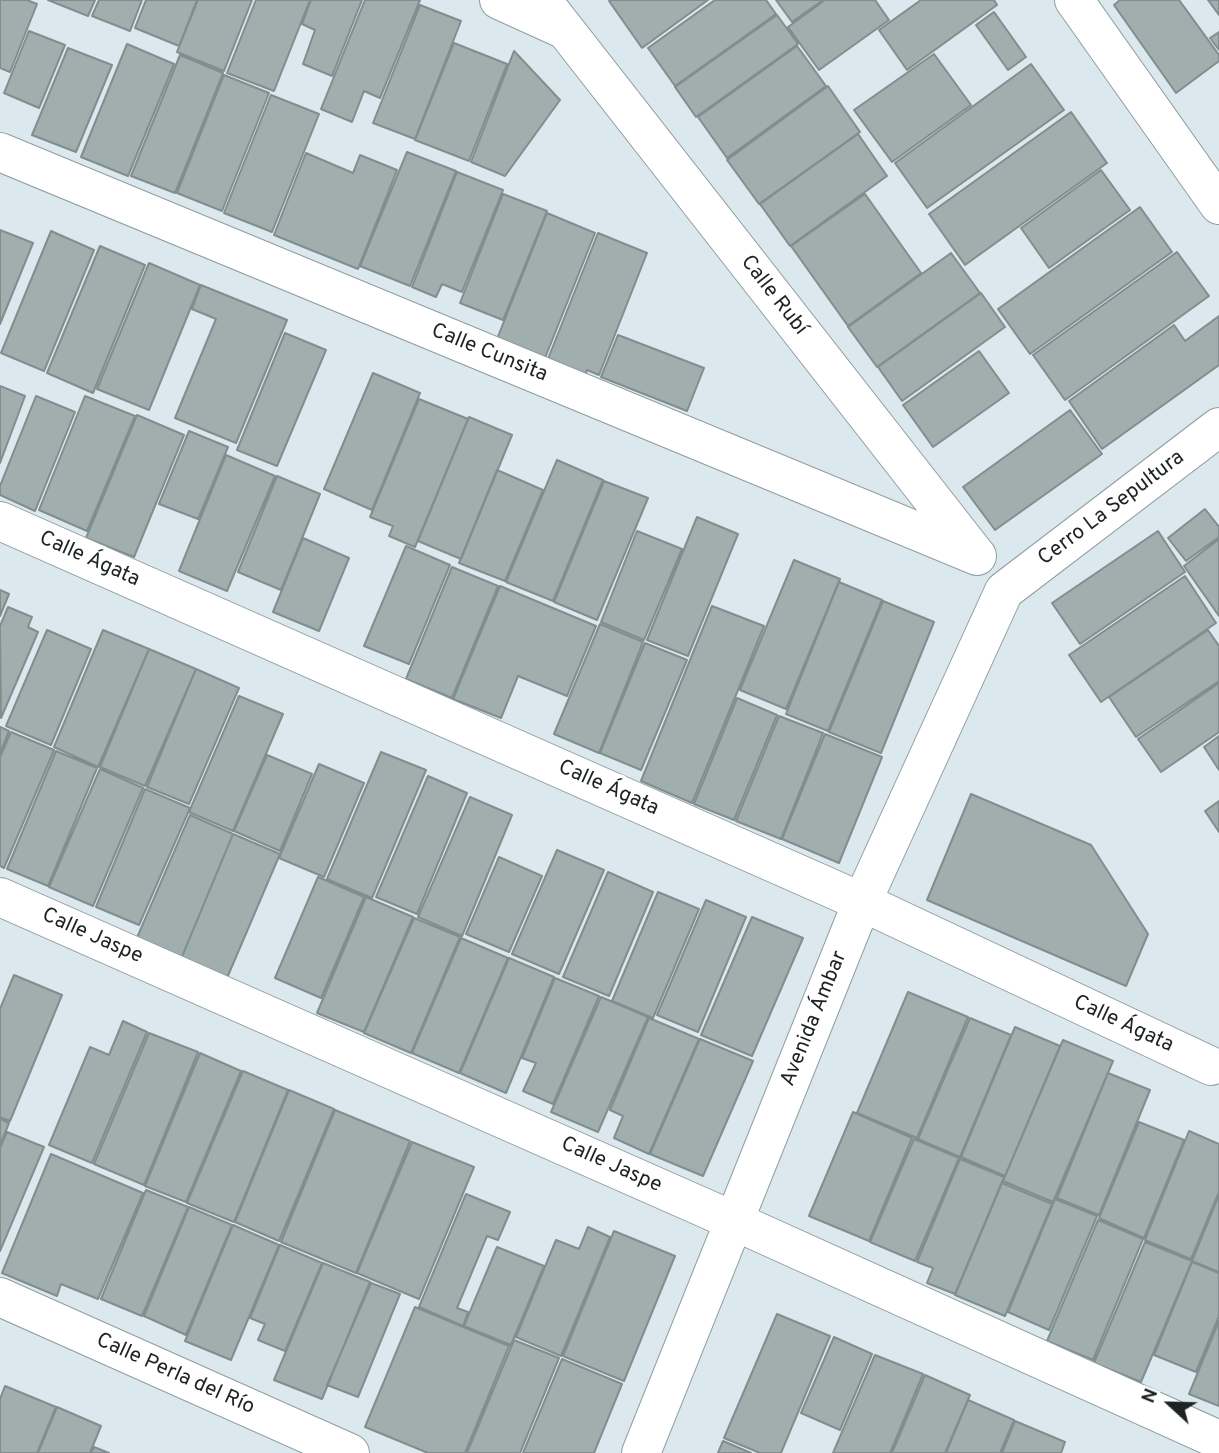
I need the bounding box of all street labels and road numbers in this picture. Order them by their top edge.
street label: Calle Rubí [734,251,812,341]
street label: Calle Cunsita [427,319,551,389]
street label: Cerro La Sepultura [1034,446,1190,572]
street label: Calle Ágata [35,527,143,593]
street label: Calle Ágata [554,756,662,822]
street label: Calle Jaspe [38,904,146,970]
street label: Avenida Ámbar [776,948,854,1090]
street label: Calle Ágata [1069,991,1177,1059]
street label: Calle Jaspe [557,1133,665,1199]
street label: Calle Perla del Río [92,1329,258,1421]

